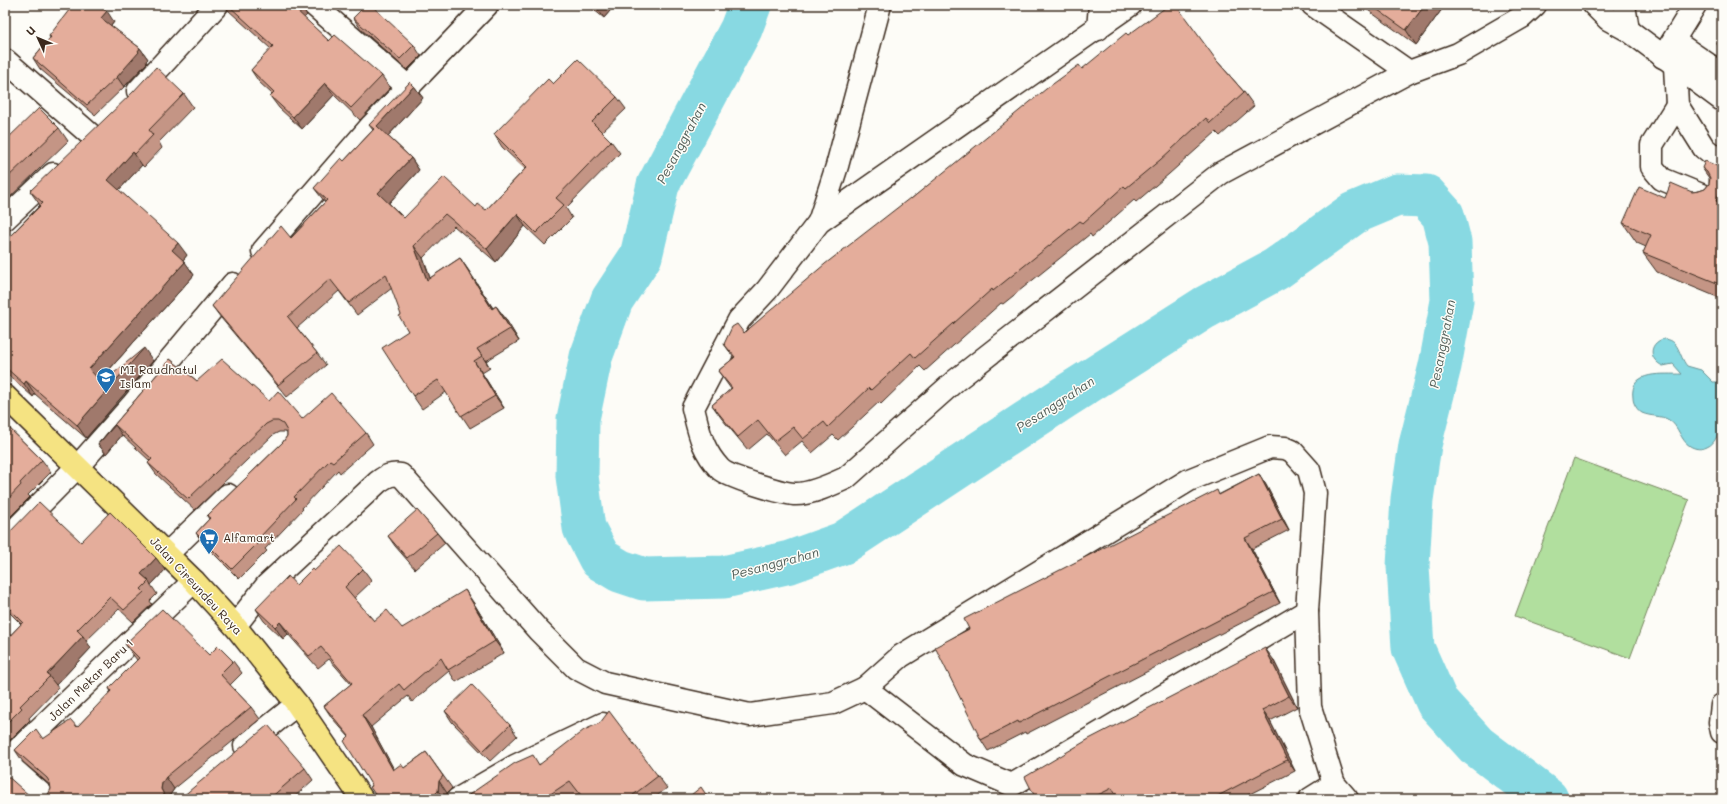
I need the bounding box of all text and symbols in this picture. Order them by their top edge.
north arrow [18,18,58,58]
text: U [22,23,39,39]
water label: Pesanggrahan [652,99,709,186]
water label: Pesanggrahan [1425,298,1458,390]
place label: MI Raudhatul Islam [120,361,197,391]
school or university icon: MI Raudhatul Islam [95,366,117,394]
water label: Pesanggrahan [1012,372,1097,435]
supermarket icon: Alfamart [198,527,220,555]
place label: Alfamart [223,529,275,545]
street label: Jalan Cireundeu Raya [147,533,246,638]
water label: Pesanggrahan [729,543,821,582]
street label: Jalan Mekar Baru 1 [44,634,136,724]

